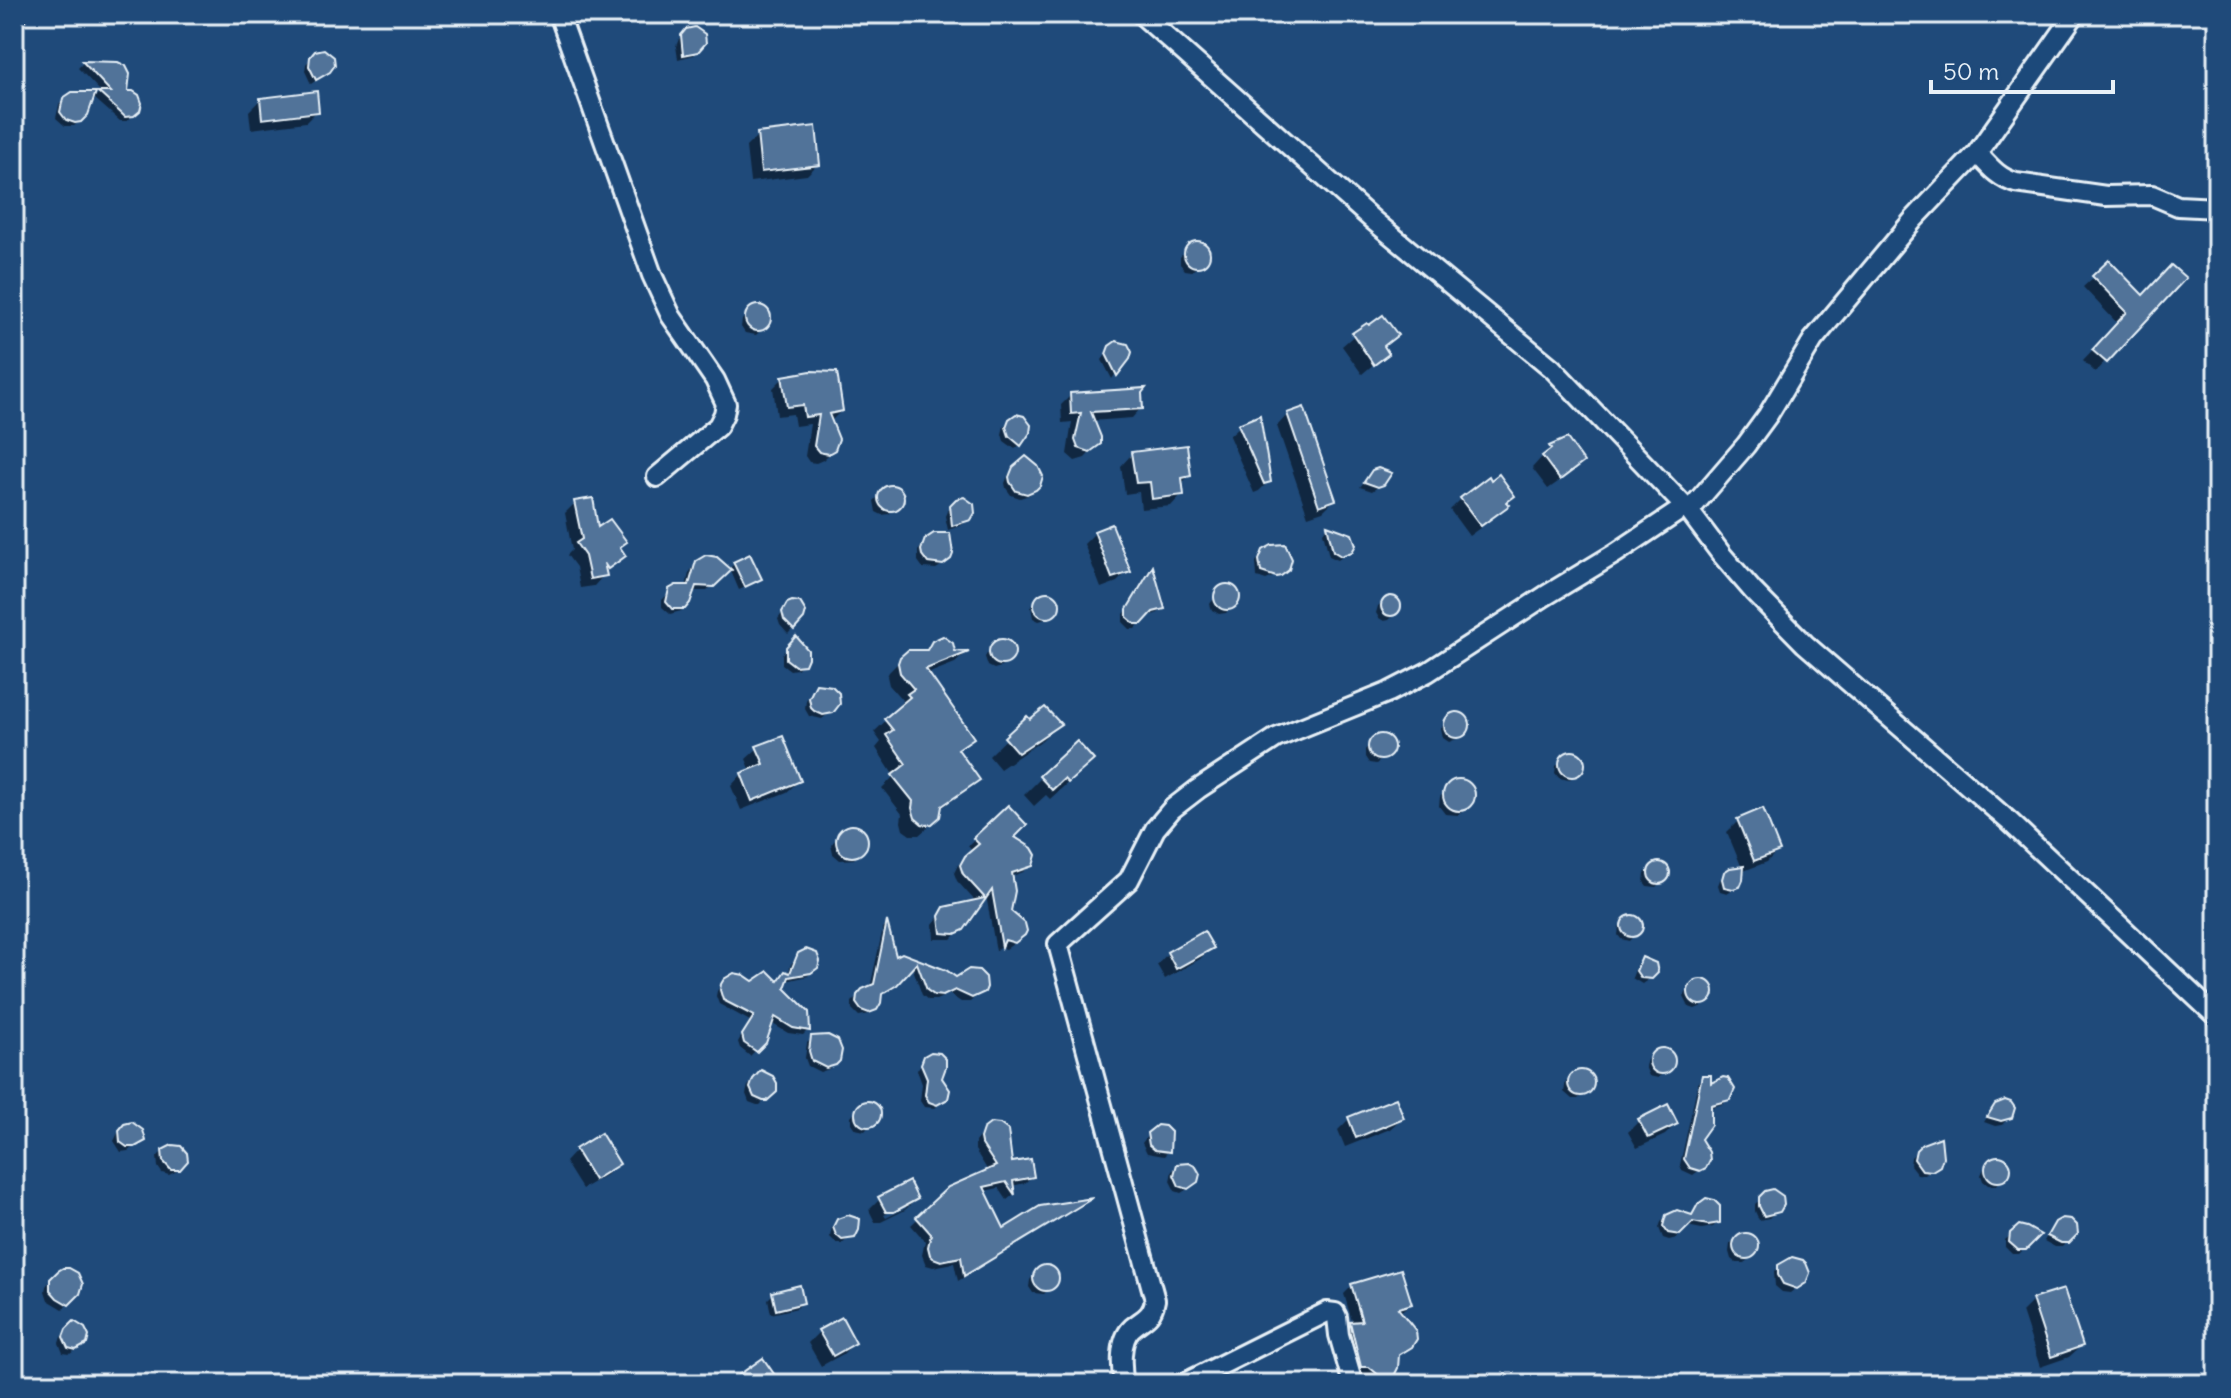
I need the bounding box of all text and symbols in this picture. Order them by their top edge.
scale bar [1931,44,2113,94]
text: 50 m [1943,56,1999,86]

